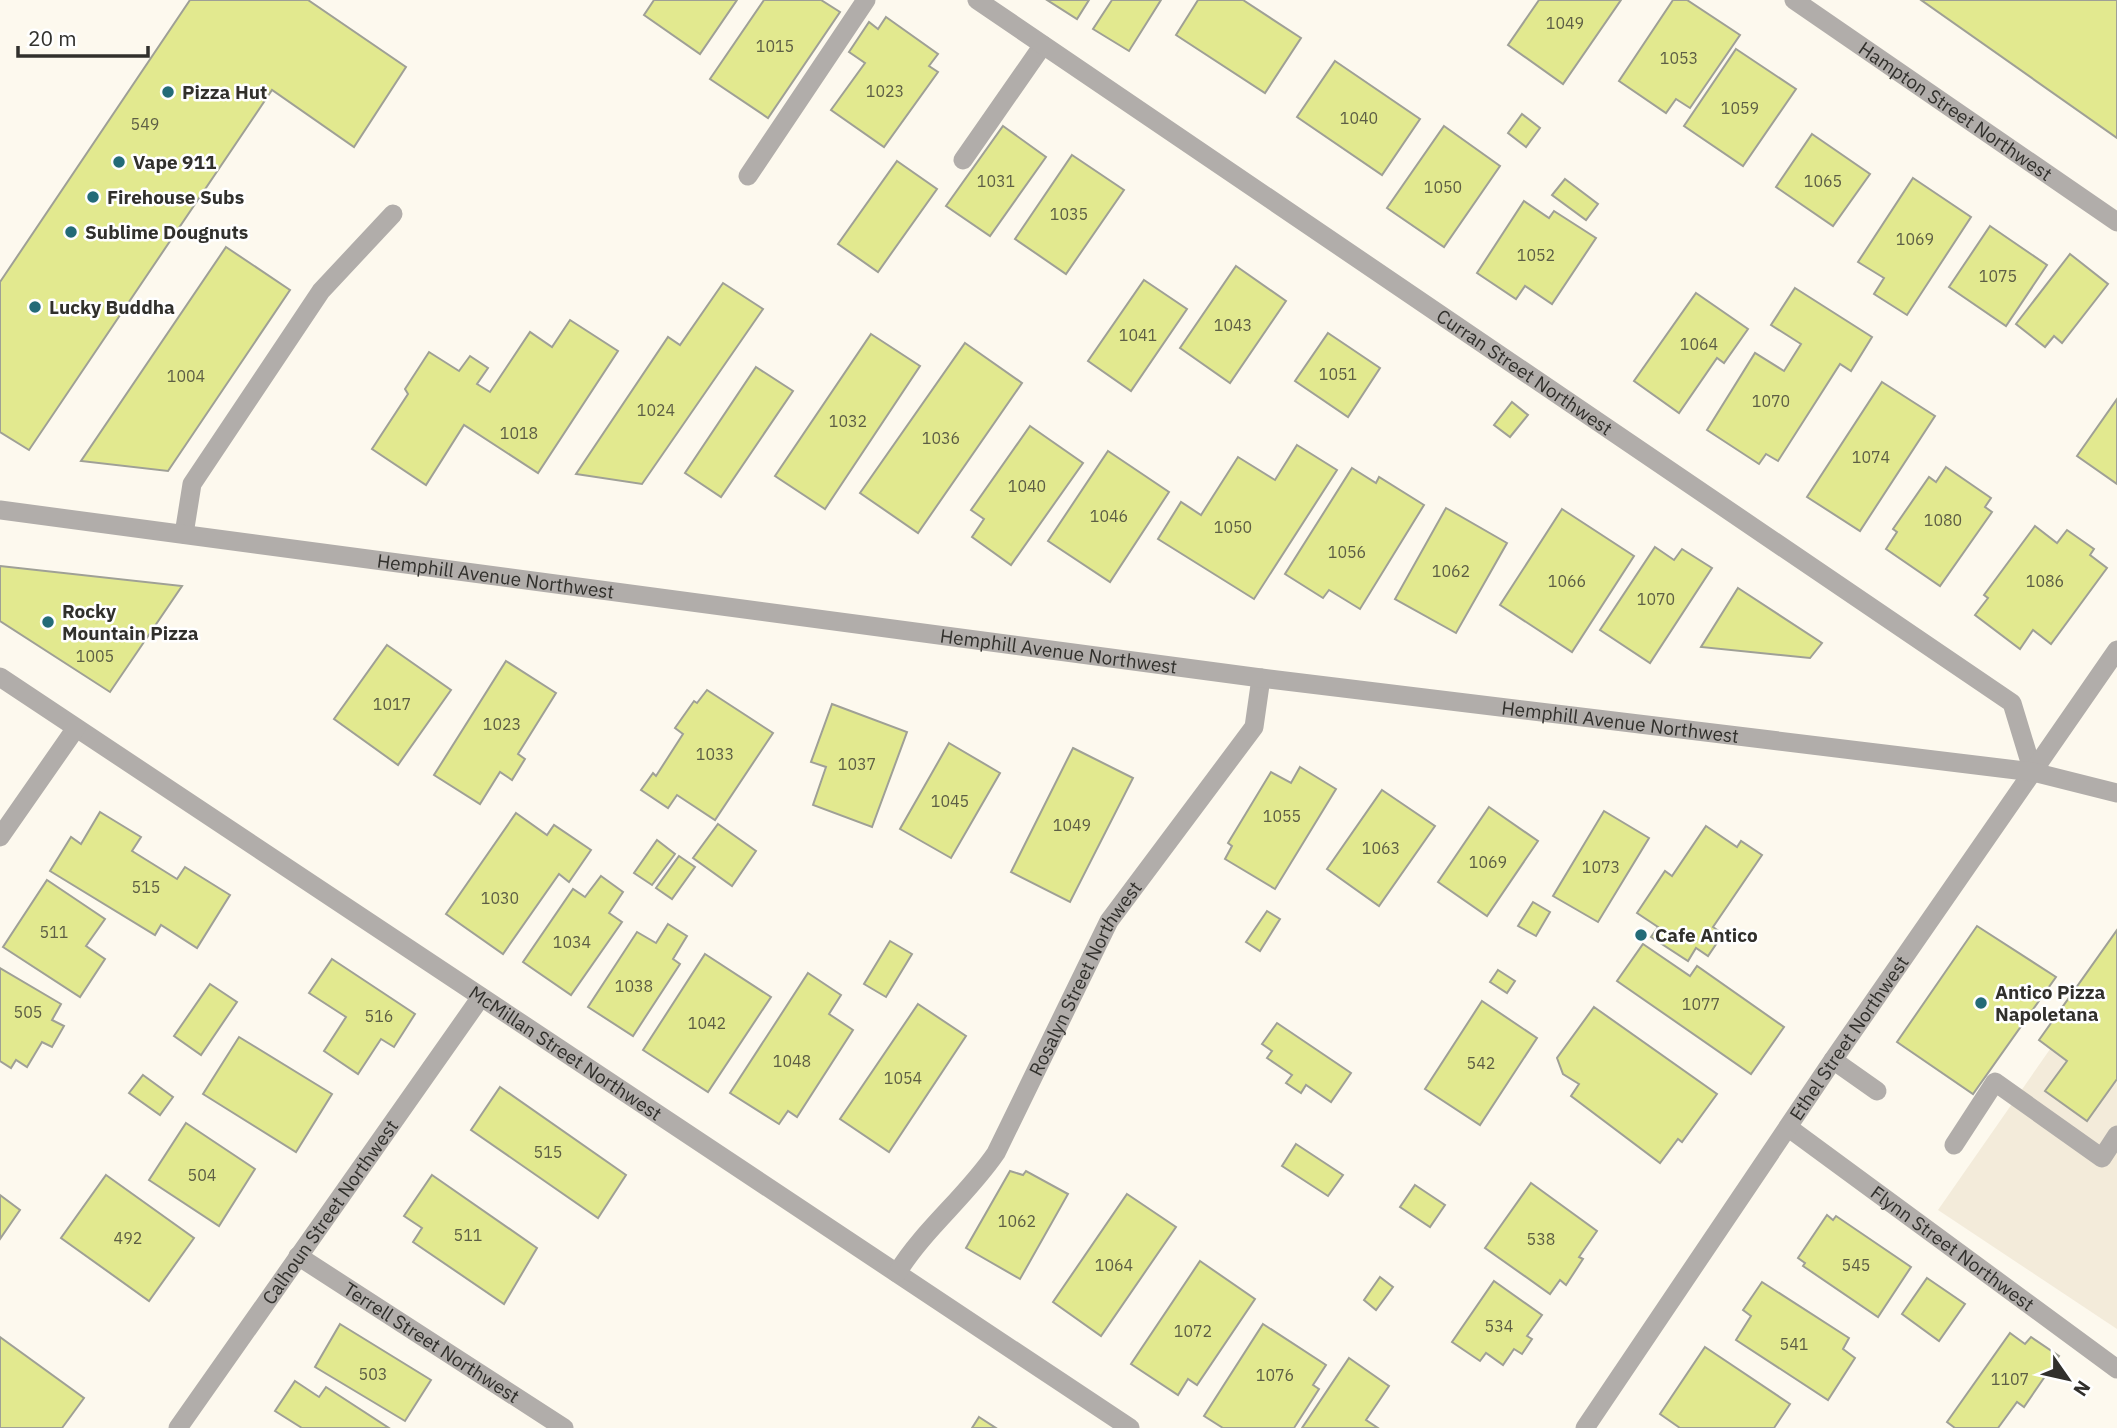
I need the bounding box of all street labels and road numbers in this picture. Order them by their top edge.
street label: Hampton Street Northwest [1854,36,2057,186]
street label: Curran Street Northwest [1432,304,1617,440]
street label: Hemphill Avenue Northwest [376,548,616,604]
street label: Hemphill Avenue Northwest [939,623,1179,679]
street label: Hemphill Avenue Northwest [1500,695,1740,748]
street label: Rosalyn Street Northwest [1023,876,1147,1080]
street label: Ethel Street Northwest [1784,951,1914,1125]
street label: McMillan Street Northwest [464,980,667,1126]
street label: Calhoun Street Northwest [257,1115,403,1309]
street label: Flynn Street Northwest [1866,1180,2039,1316]
street label: Terrell Street Northwest [339,1277,524,1408]

